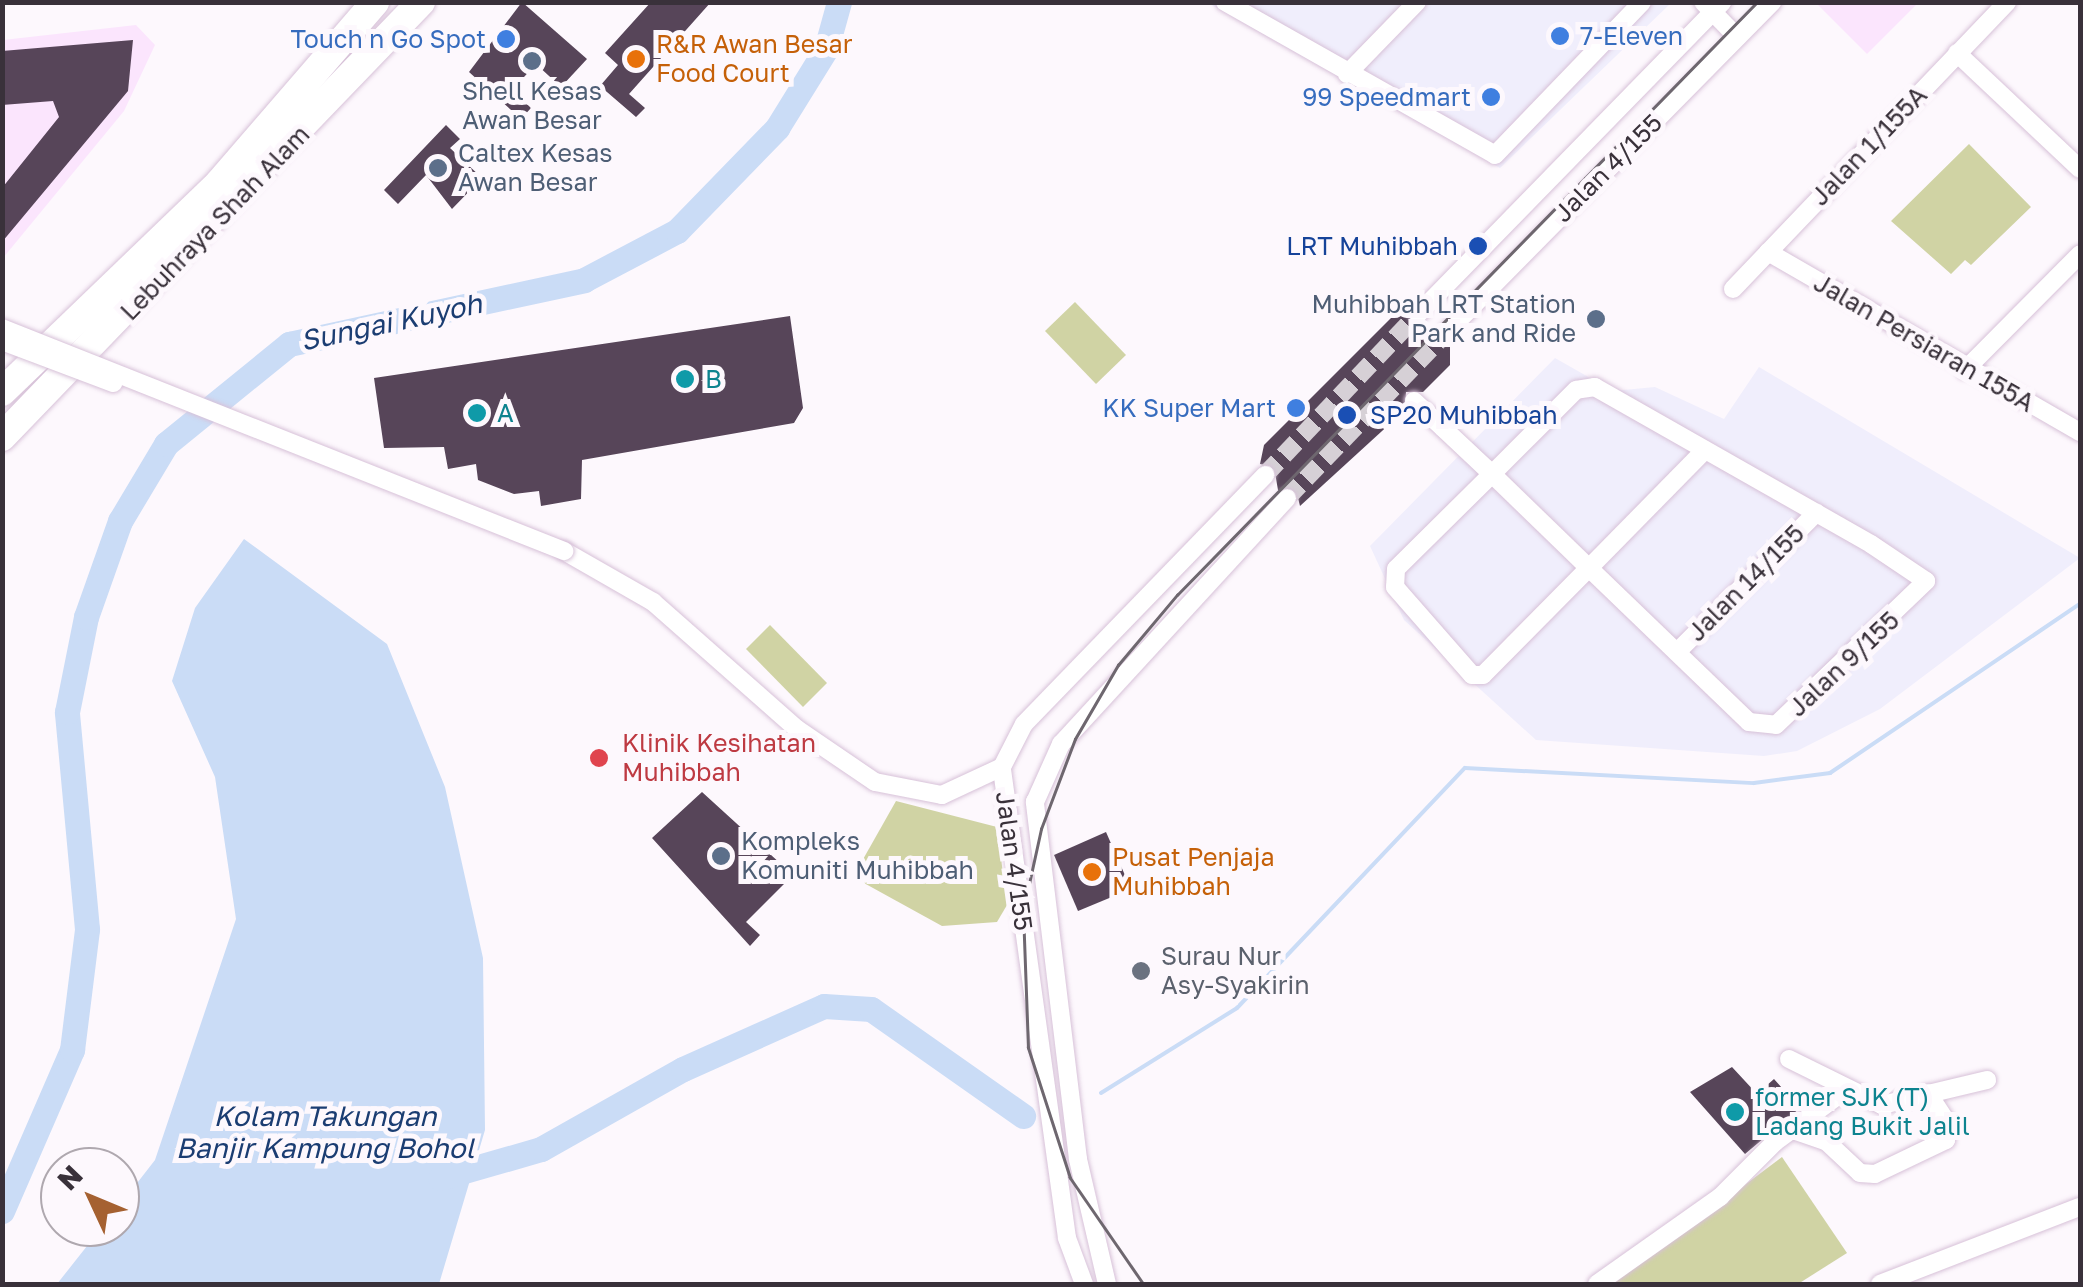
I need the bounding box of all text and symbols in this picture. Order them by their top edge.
place label: 7-Eleven [1580,21,1683,51]
place label: Touch n Go Spot [291,24,486,54]
marker: 7-Eleven [1549,25,1571,47]
marker: Touch n Go Spot [495,28,517,50]
place label: R&R Awan Besar Food Court [656,30,852,89]
marker: R&R Awan Besar Food Court [625,48,647,70]
marker: Shell Kesas Awan Besar [521,50,543,72]
place label: Shell Kesas Awan Besar [462,77,602,136]
street label: Jalan 1/155A [1805,80,1933,212]
place label: 99 Speedmart [1302,82,1471,112]
marker: 99 Speedmart [1480,86,1502,108]
street label: Jalan 4/155 [1548,108,1668,228]
street label: Lebuhraya Shah Alam [114,120,316,326]
place label: Caltex Kesas Awan Besar [458,139,612,198]
marker: Caltex Kesas Awan Besar [427,157,449,179]
place label: LRT Muhibbah [1286,231,1458,261]
marker: LRT Muhibbah [1467,235,1489,257]
street label: Jalan Persiaran 155A [1809,268,2039,418]
water label: Sungai Kuyoh [297,286,485,358]
place label: Muhibbah LRT Station Park and Ride [1312,290,1576,349]
marker: Muhibbah LRT Station Park and Ride [1585,308,1607,330]
place label: B [705,364,722,394]
marker: B [674,368,696,390]
place label: KK Super Mart [1102,393,1276,423]
marker: KK Super Mart [1285,397,1307,419]
place label: A [497,398,514,428]
place label: SP20 Muhibbah [1370,400,1558,430]
marker: A [466,402,488,424]
marker: SP20 Muhibbah [1334,402,1360,428]
street label: Jalan 14/155 [1682,519,1810,647]
street label: Jalan 9/155 [1783,605,1905,723]
place label: Klinik Kesihatan Muhibbah [622,729,816,788]
marker: Klinik Kesihatan Muhibbah [586,745,612,771]
street label: Jalan 4/155 [989,790,1039,932]
place label: Kompleks Komuniti Muhibbah [741,827,974,886]
place label: Pusat Penjaja Muhibbah [1112,843,1275,902]
marker: Kompleks Komuniti Muhibbah [710,845,732,867]
marker: Pusat Penjaja Muhibbah [1081,861,1103,883]
place label: Surau Nur Asy-Syakirin [1161,942,1310,1001]
marker: Surau Nur Asy-Syakirin [1130,960,1152,982]
place label: former SJK (T) Ladang Bukit Jalil [1755,1083,1970,1142]
water label: Kolam Takungan Banjir Kampung Bohol [176,1099,474,1165]
marker: former SJK (T) Ladang Bukit Jalil [1724,1101,1746,1123]
north arrow [40,1147,140,1247]
text: N [50,1158,89,1196]

